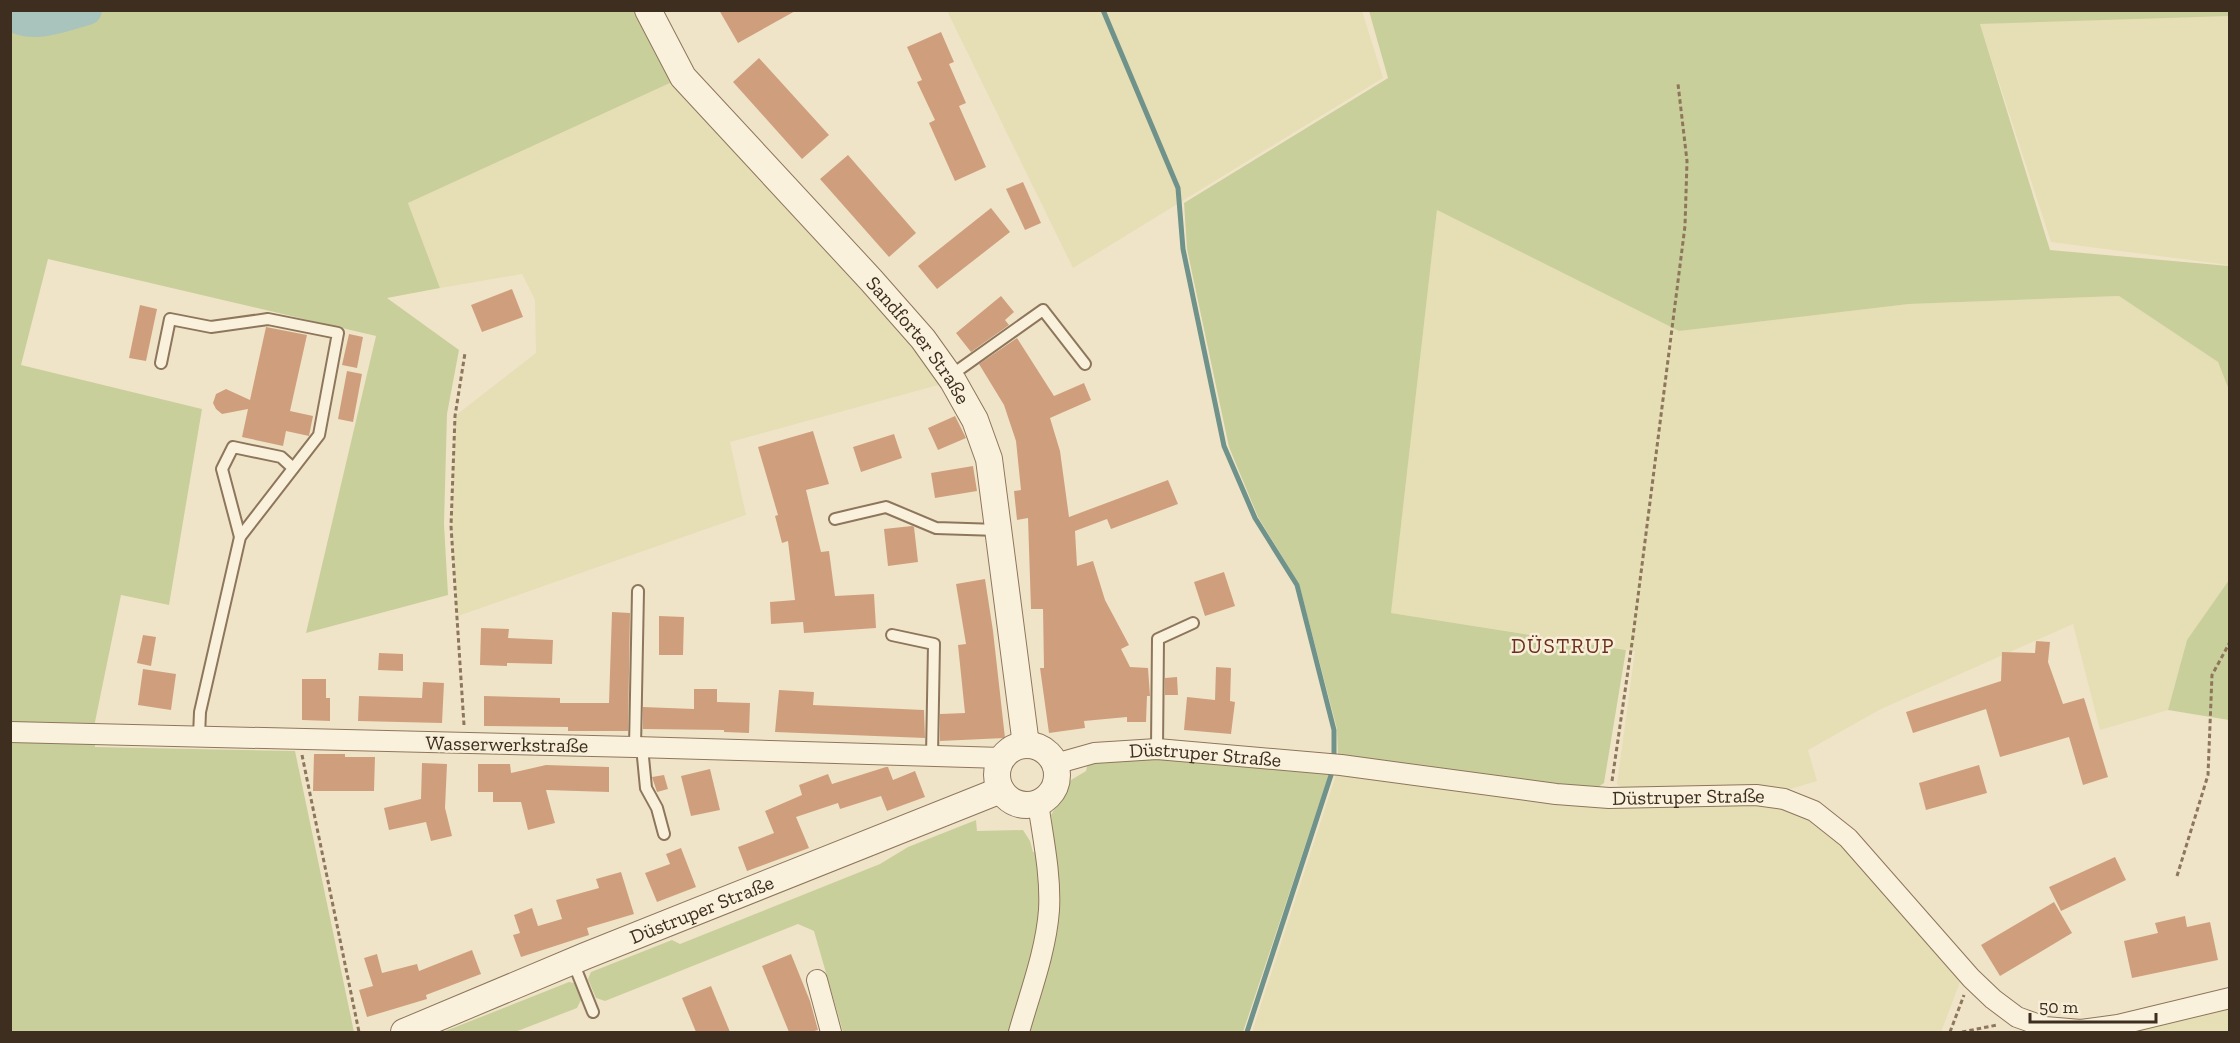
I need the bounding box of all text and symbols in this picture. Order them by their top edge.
street label: Sandforter Straße [861,271,975,408]
district label: DÜSTRUP [1511,633,1615,658]
street label: Wasserwerkstraße [425,731,589,757]
street label: Düstruper Straße [1128,737,1282,772]
street label: Düstruper Straße [1612,783,1767,810]
street label: Düstruper Straße [626,870,777,949]
scale bar [2030,986,2156,1024]
text: 50 m [2039,996,2079,1018]

